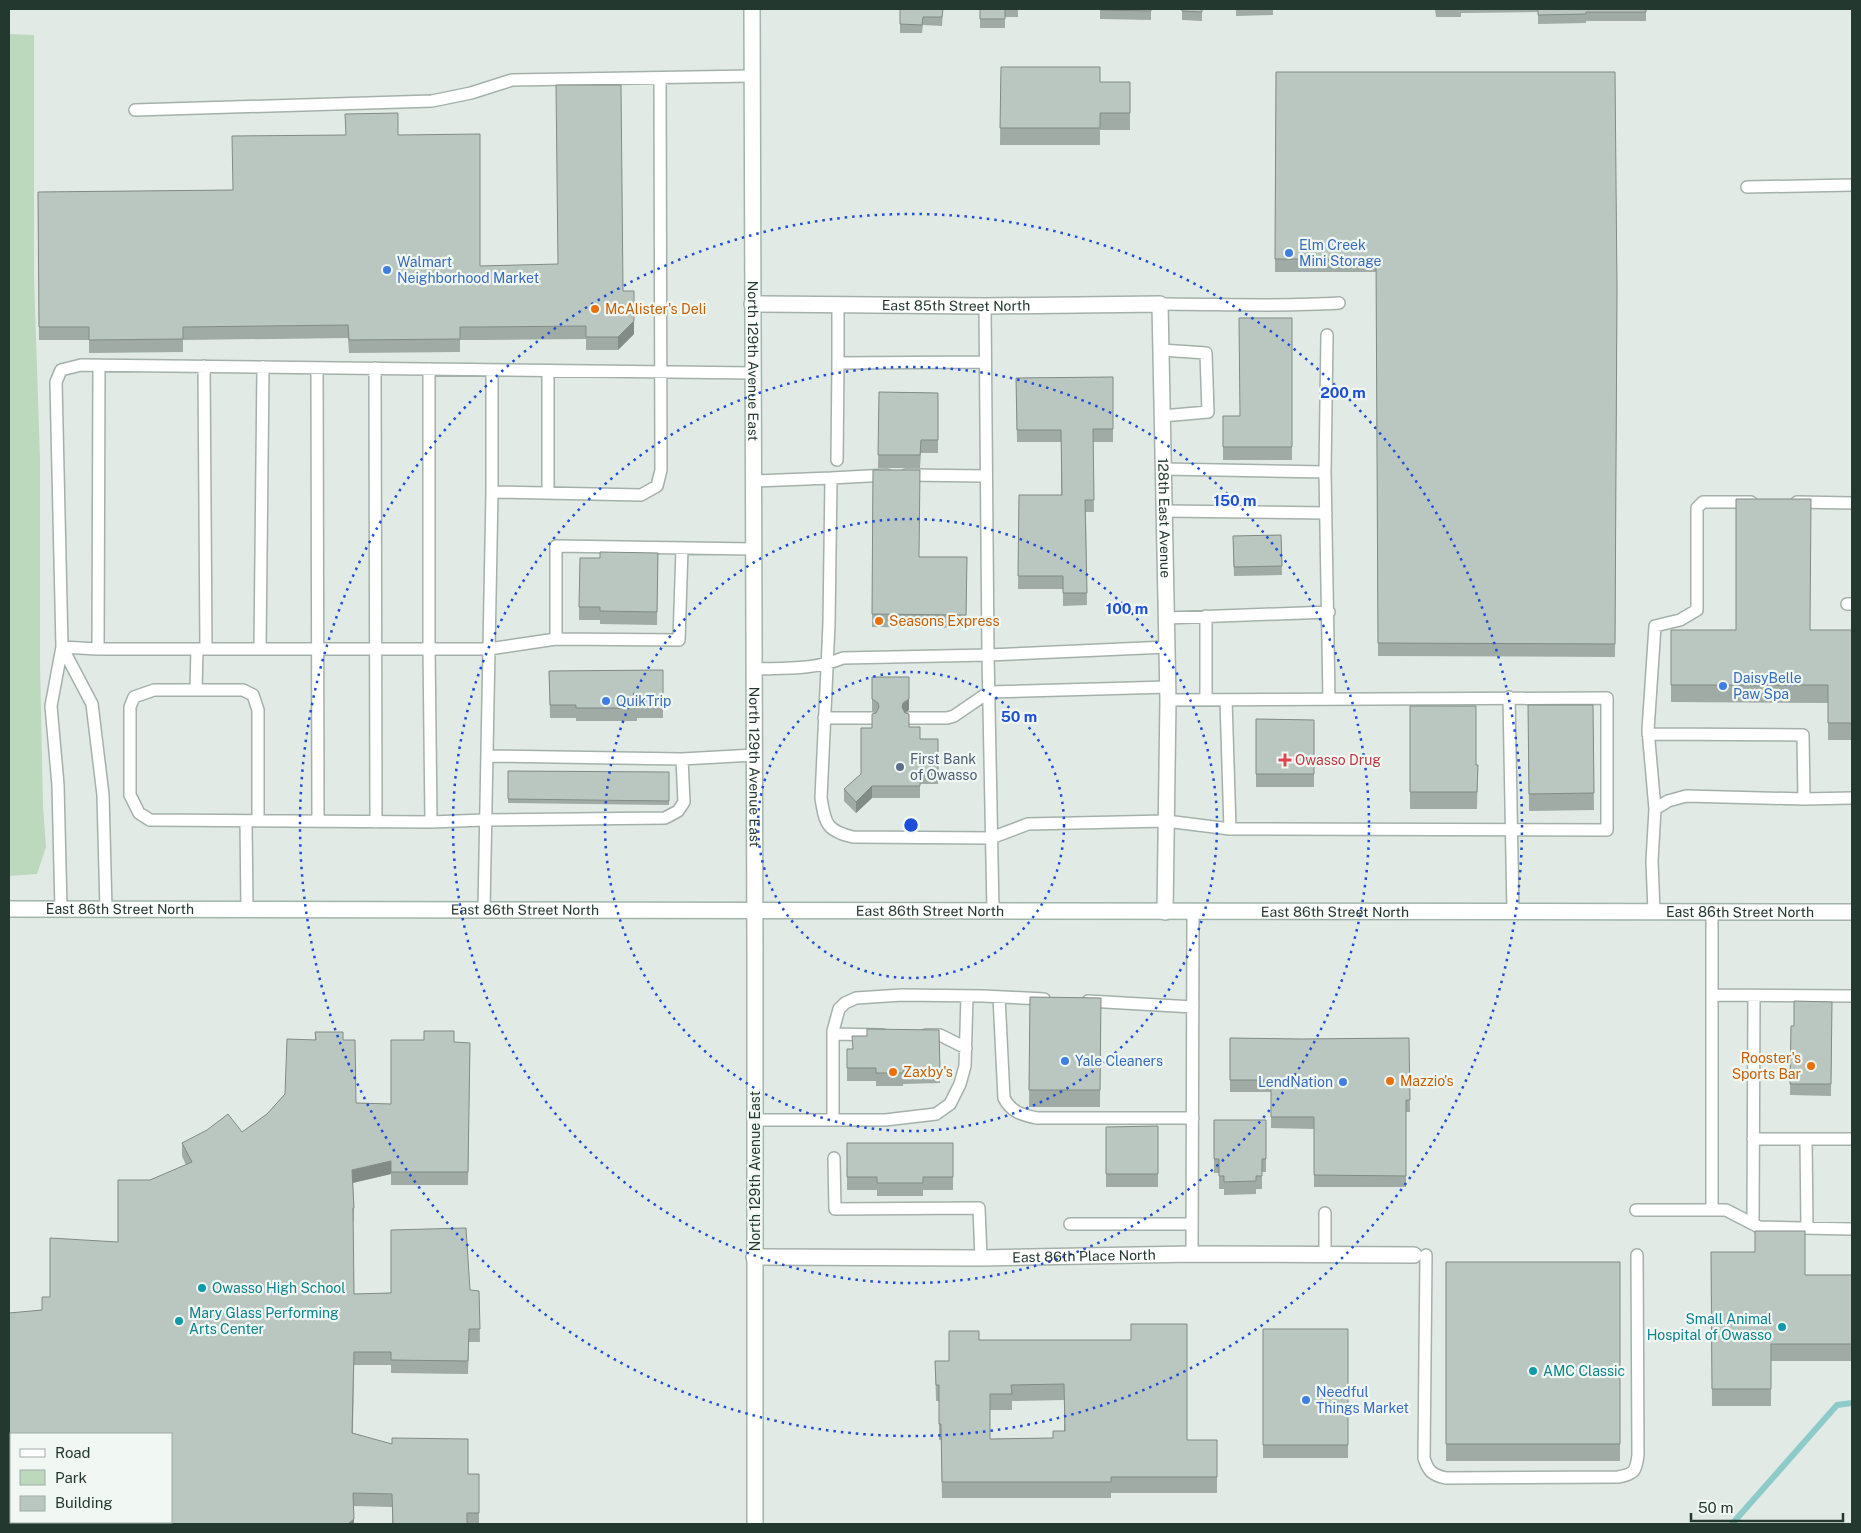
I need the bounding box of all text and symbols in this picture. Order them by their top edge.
place label: Elm Creek Mini Storage [1299,237,1382,269]
marker: Elm Creek Mini Storage [1283,247,1295,259]
place label: Walmart Neighborhood Market [397,254,539,286]
marker: Walmart Neighborhood Market [381,264,393,276]
street label: North 129th Avenue East [745,281,761,441]
street label: East 85th Street North [882,297,1030,314]
place label: McAlister's Deli [605,301,706,317]
marker: McAlister's Deli [589,303,601,315]
text: 200 m [1320,384,1366,401]
street label: 128th East Avenue [1155,458,1174,578]
text: 150 m [1213,492,1257,509]
text: 100 m [1106,600,1148,617]
place label: Seasons Express [889,613,1000,629]
marker: Seasons Express [873,615,885,627]
place label: DaisyBelle Paw Spa [1733,670,1802,702]
marker: DaisyBelle Paw Spa [1717,680,1729,692]
street label: North 129th Avenue East [746,687,763,847]
place label: QuikTrip [616,693,671,709]
marker: QuikTrip [600,695,612,707]
text: 50 m [1001,708,1037,725]
place label: First Bank of Owasso [910,751,977,783]
place label: Owasso Drug [1295,752,1381,768]
marker: Owasso Drug [1279,754,1291,766]
marker: First Bank of Owasso [894,761,906,773]
centre of rings [902,816,920,834]
street label: East 86th Street North [46,901,194,917]
street label: East 86th Street North [451,902,599,918]
street label: East 86th Street North [856,903,1004,919]
street label: East 86th Street North [1261,904,1409,920]
street label: East 86th Street North [1666,904,1814,920]
place label: Rooster's Sports Bar [1732,1050,1801,1082]
place label: Yale Cleaners [1075,1053,1163,1069]
marker: Yale Cleaners [1059,1055,1071,1067]
marker: Rooster's Sports Bar [1805,1060,1817,1072]
place label: Zaxby's [903,1064,953,1080]
marker: Zaxby's [887,1066,899,1078]
place label: Mazzio's [1400,1073,1454,1089]
place label: LendNation [1258,1074,1333,1090]
marker: Mazzio's [1384,1075,1396,1087]
marker: LendNation [1337,1076,1349,1088]
street label: North 129th Avenue East [747,1091,763,1251]
street label: East 86th Place North [1012,1247,1156,1265]
place label: Owasso High School [212,1280,345,1296]
marker: Owasso High School [196,1282,208,1294]
place label: Mary Glass Performing Arts Center [189,1305,339,1337]
place label: Small Animal Hospital of Owasso [1647,1311,1772,1343]
marker: Mary Glass Performing Arts Center [173,1315,185,1327]
marker: Small Animal Hospital of Owasso [1776,1321,1788,1333]
place label: AMC Classic [1543,1363,1625,1379]
marker: AMC Classic [1527,1365,1539,1377]
place label: Needful Things Market [1316,1384,1409,1416]
marker: Needful Things Market [1300,1394,1312,1406]
legend [10,1433,172,1523]
text: Road [55,1444,91,1461]
text: Park [55,1469,87,1486]
scale bar [1691,1490,1844,1522]
text: Building [55,1494,113,1511]
text: 50 m [1698,1499,1733,1516]

